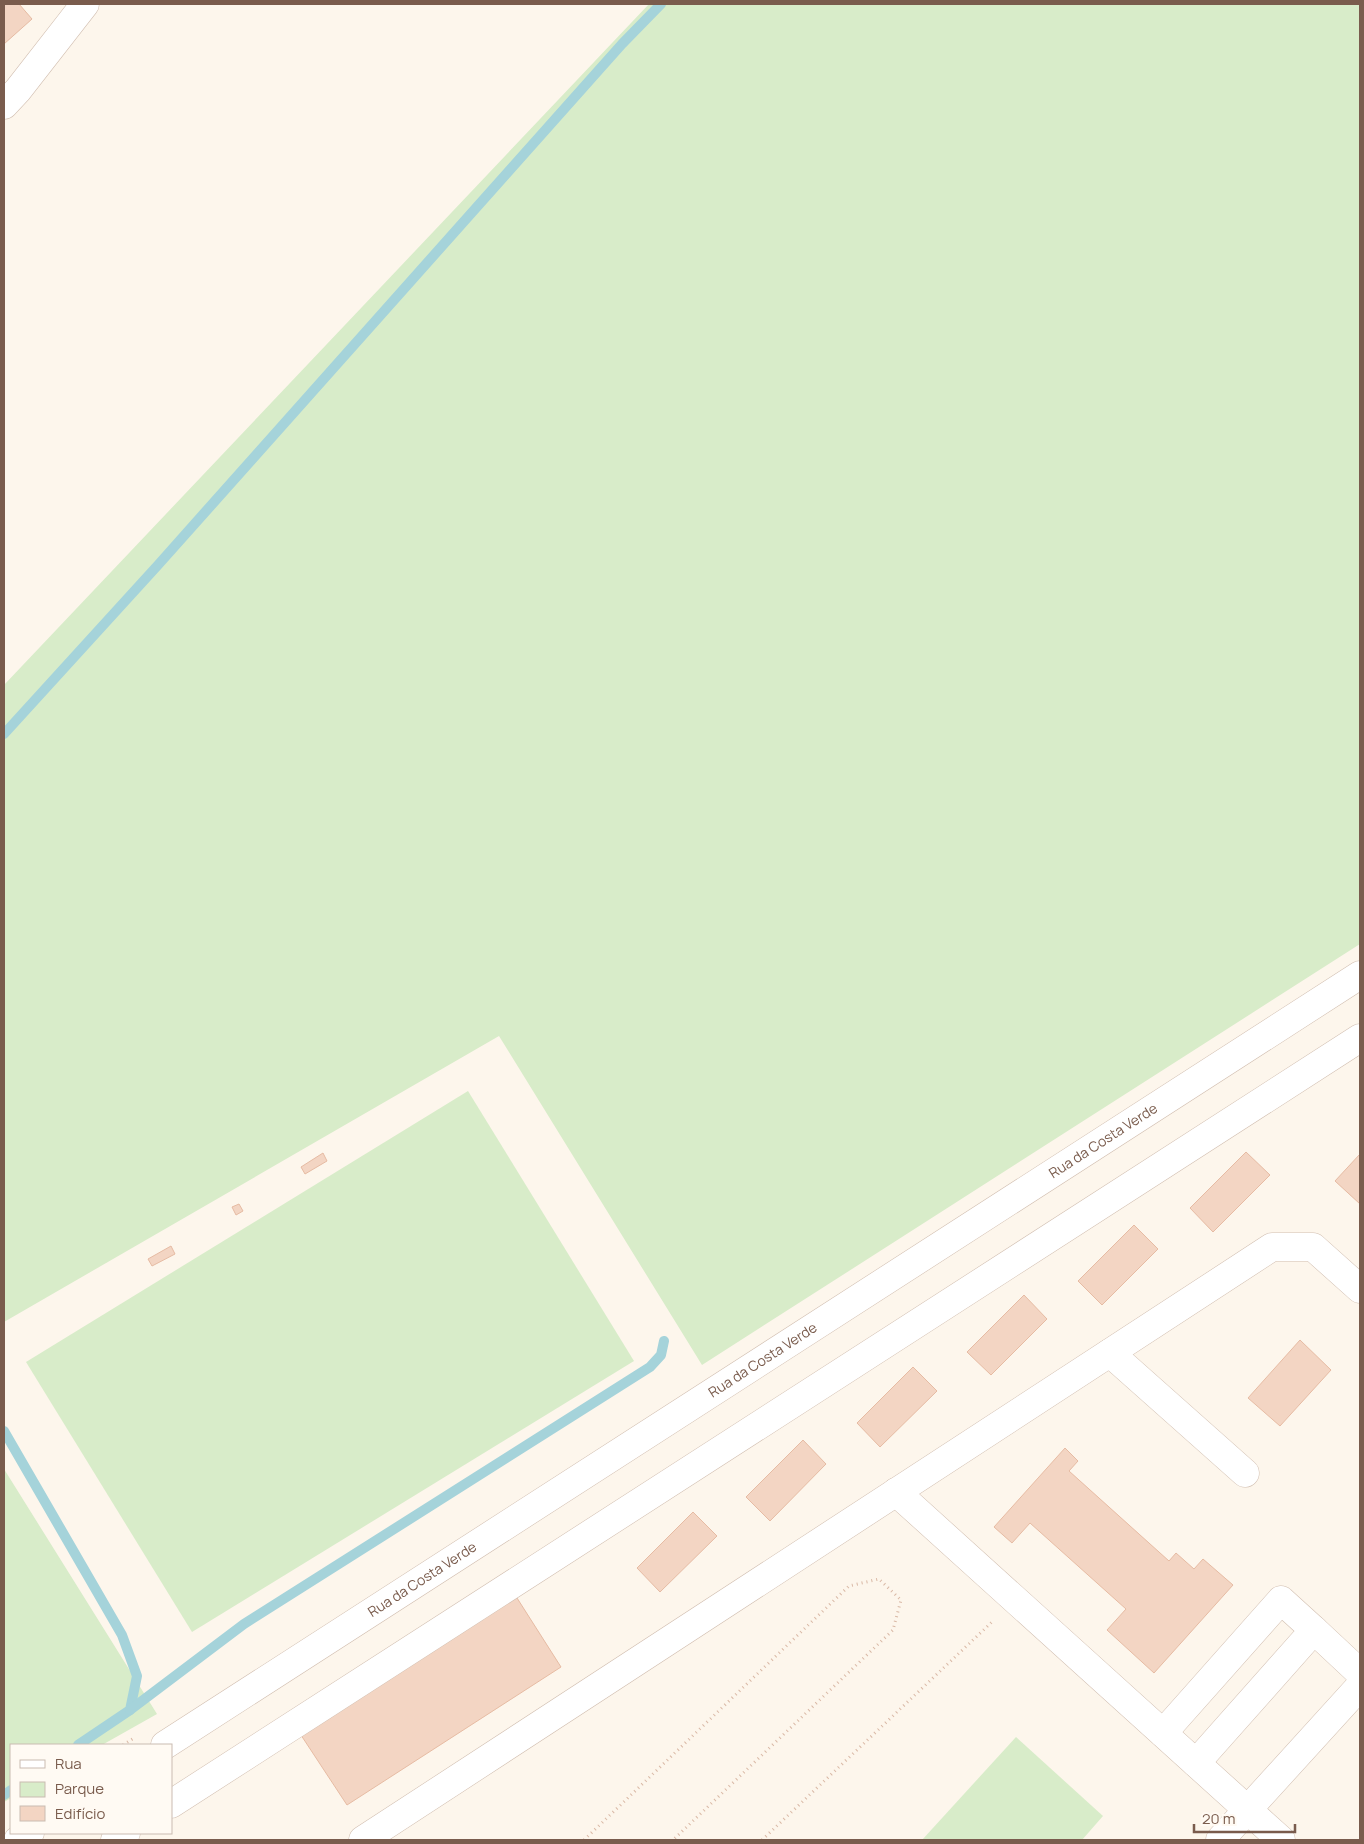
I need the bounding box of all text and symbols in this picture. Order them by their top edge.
street label: Rua da Costa Verde [1045,1098,1161,1182]
street label: Rua da Costa Verde [704,1317,820,1401]
street label: Rua da Costa Verde [364,1537,480,1621]
legend [10,1744,172,1834]
text: Rua [55,1753,82,1774]
text: Parque [55,1778,104,1799]
scale bar [1194,1802,1295,1834]
text: Edifício [55,1803,106,1824]
text: 20 m [1202,1808,1235,1829]

